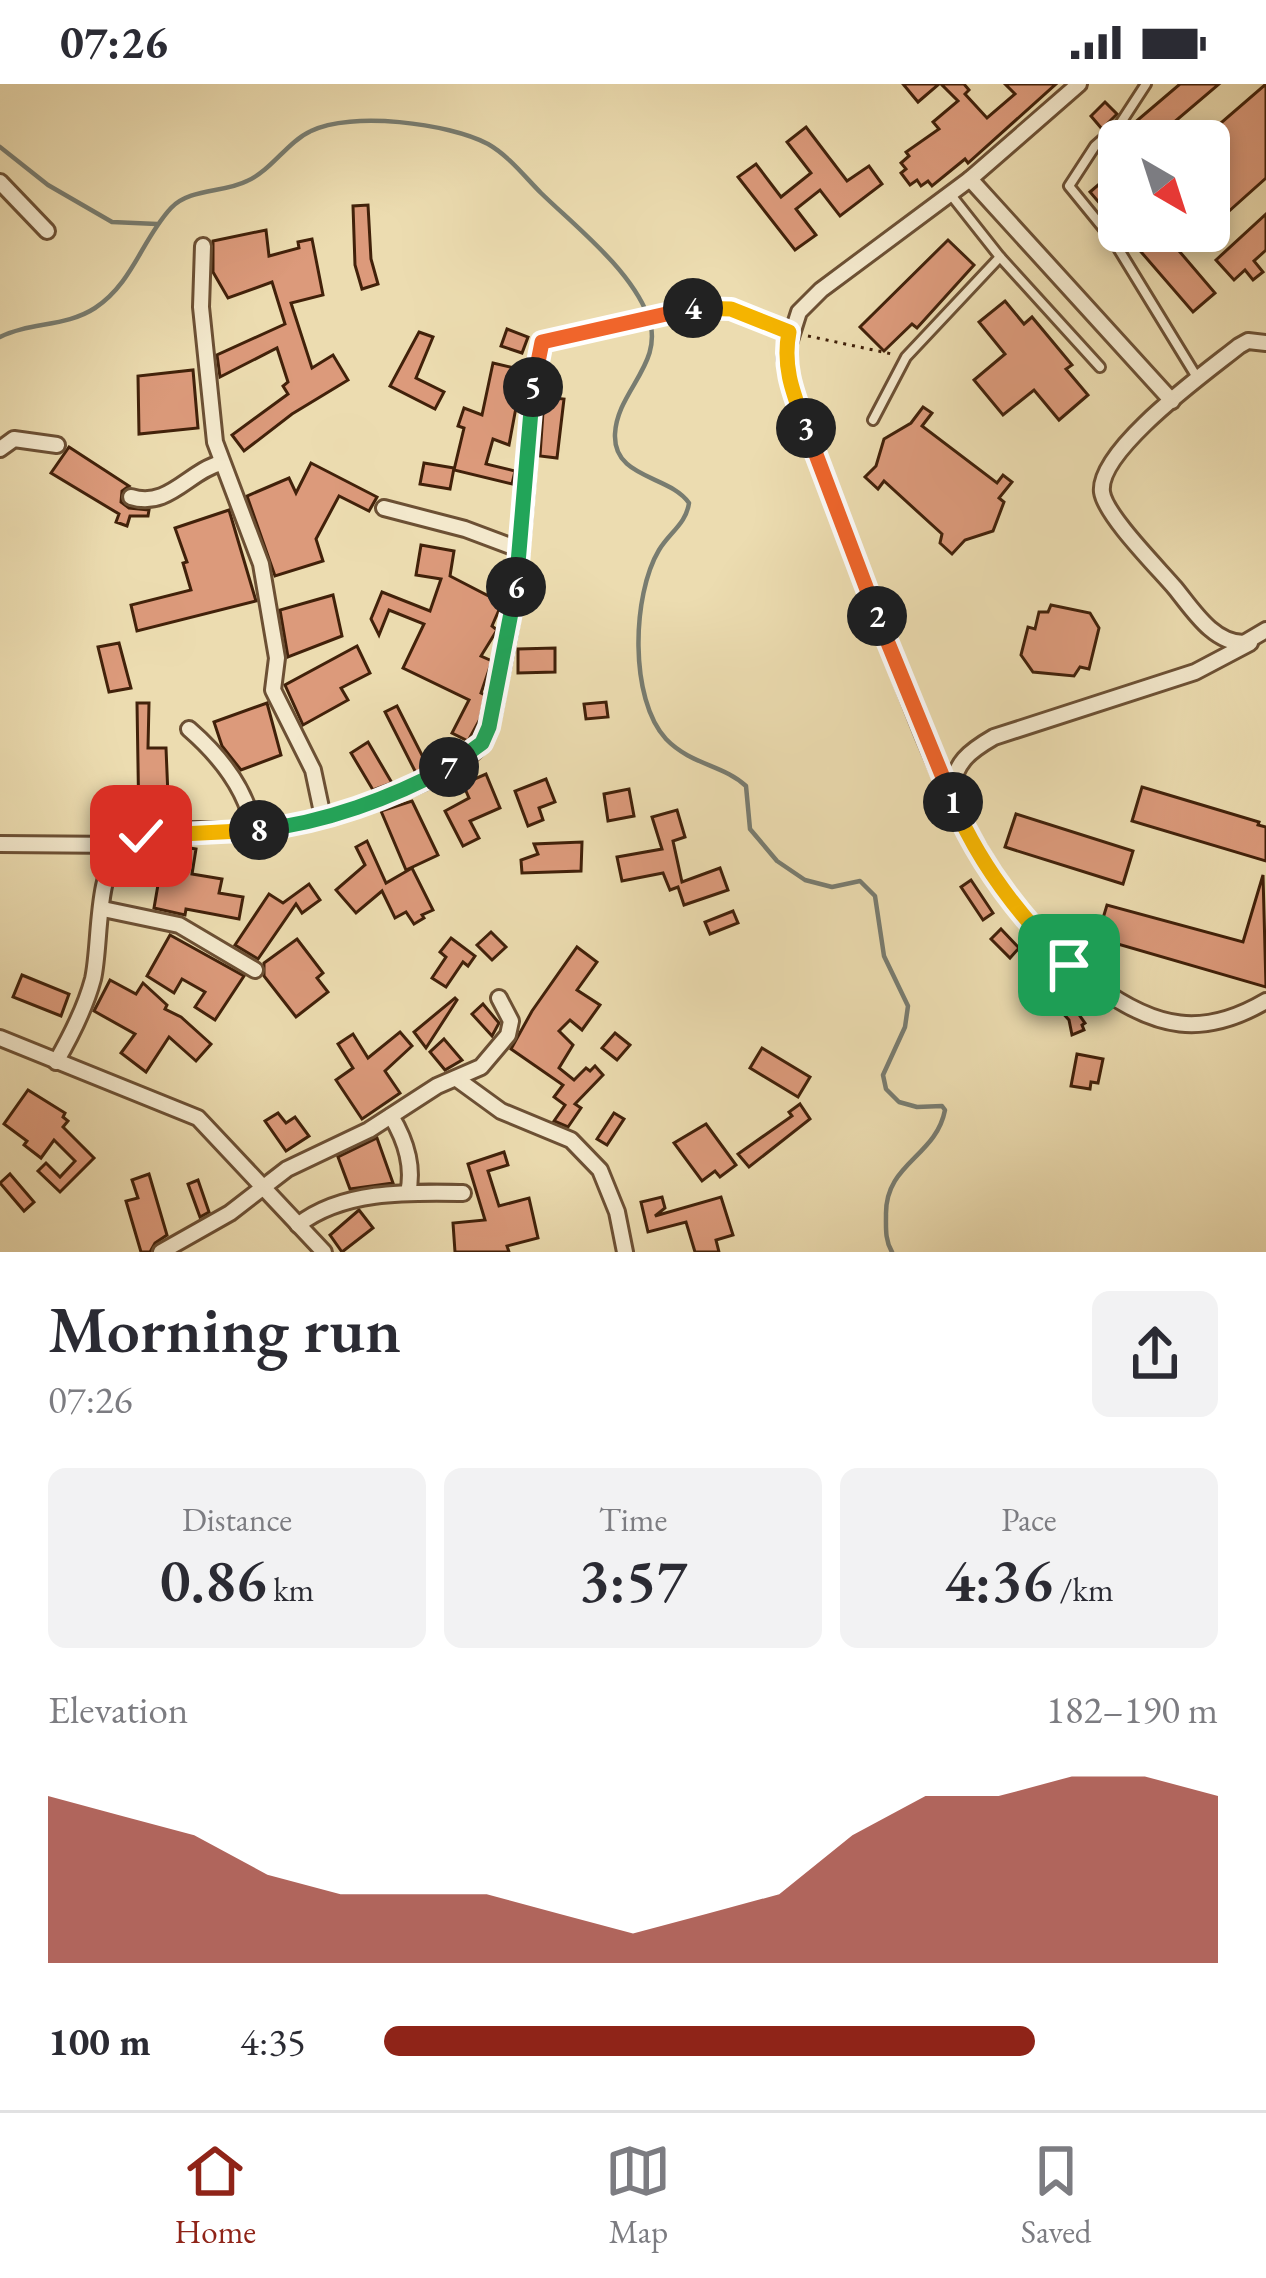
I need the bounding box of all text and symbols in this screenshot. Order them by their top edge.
text: 07:26 [60,13,168,71]
north arrow [1098,120,1230,252]
map controls [1098,120,1230,252]
pin: 4 [663,278,723,338]
text: 4 [684,286,702,329]
pin: 5 [503,357,563,417]
text: 5 [524,365,542,408]
pin: 3 [776,398,836,458]
text: 3 [797,406,815,449]
pin: 6 [486,557,546,617]
text: 6 [507,565,525,608]
pin: 2 [847,586,907,646]
text: 2 [868,594,886,637]
pin: 7 [419,737,479,797]
text: 7 [440,745,458,788]
pin: 1 [923,772,983,832]
text: 1 [944,780,962,823]
pin [90,785,192,887]
pin: 8 [229,800,289,860]
icon: check [108,803,174,869]
text: 8 [250,808,268,851]
pin [1018,914,1120,1016]
icon: arrive [1036,932,1102,998]
text: Morning run [48,1286,401,1372]
button: share [1092,1291,1218,1417]
text: 07:26 [48,1374,133,1425]
text: Distance [182,1498,292,1541]
text: Time [599,1498,667,1541]
text: Pace [1001,1498,1057,1541]
text: 0.86 [160,1541,267,1619]
text: 3:57 [579,1541,687,1619]
text: 4:36 [944,1541,1053,1619]
text: km [267,1568,314,1611]
text: /km [1053,1568,1114,1611]
text: Elevation [48,1684,188,1735]
text: 182–190 m [1046,1684,1218,1735]
text: 100 m [48,2016,151,2067]
text: 4:35 [240,2016,306,2067]
tab: Home [175,2138,256,2253]
tab: Map [605,2138,671,2253]
tab: Saved [1021,2138,1091,2253]

